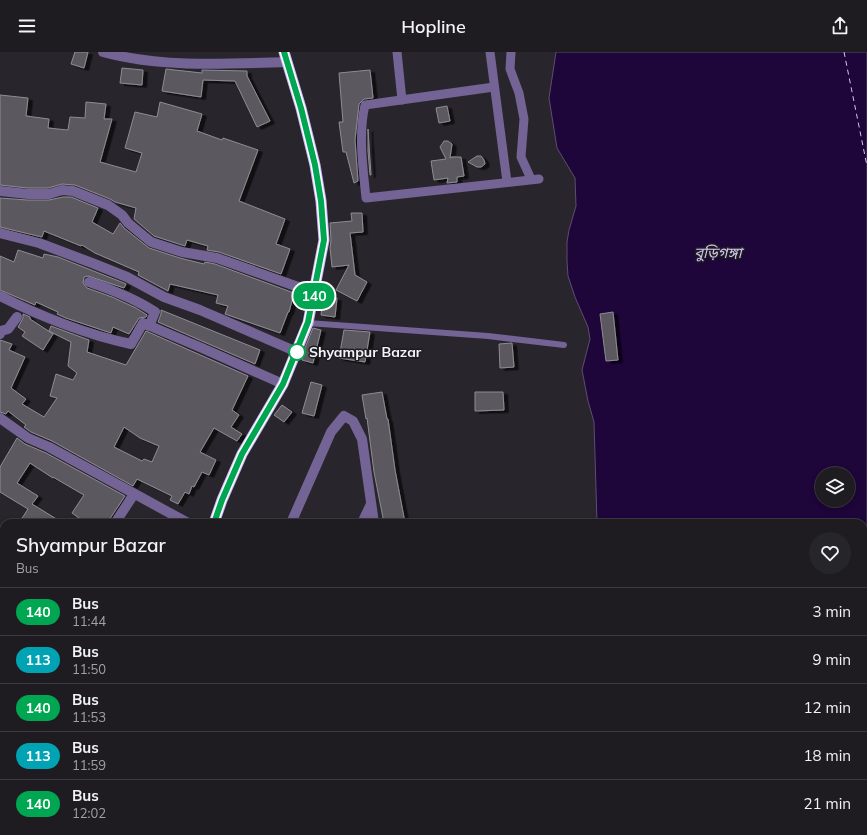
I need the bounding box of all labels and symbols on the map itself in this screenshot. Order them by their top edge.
water label: বুড়িগঙ্গা [694,243,745,262]
line badge: 140 [291,283,337,309]
marker: Shyampur Bazar [288,343,306,361]
place label: Shyampur Bazar [309,343,422,361]

